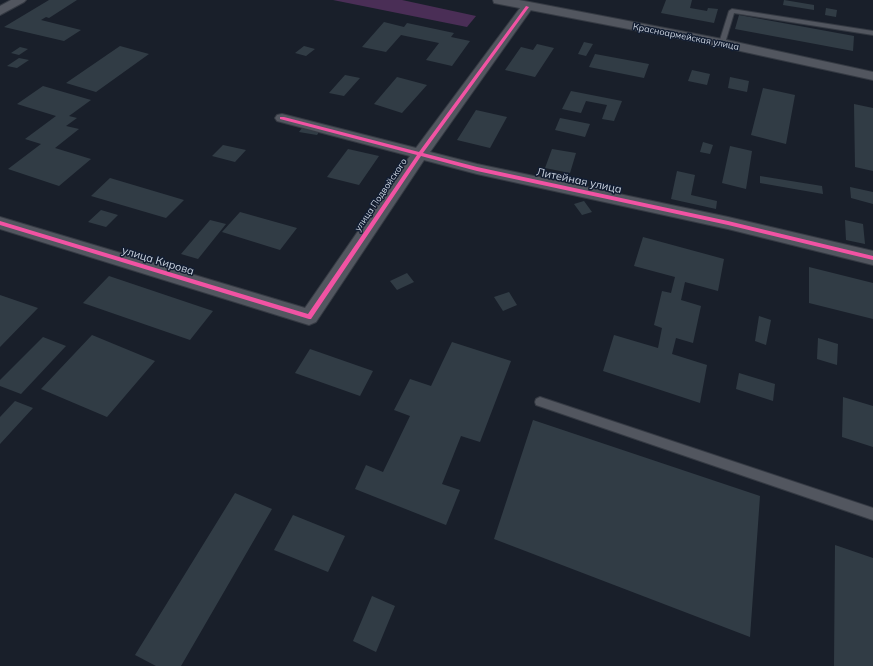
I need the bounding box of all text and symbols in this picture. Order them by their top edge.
street label: Красноармейская улица [632,21,740,53]
street label: улица Подвойского [353,156,409,234]
street label: Литейная улица [535,166,623,196]
street label: улица Кирова [120,244,196,278]

